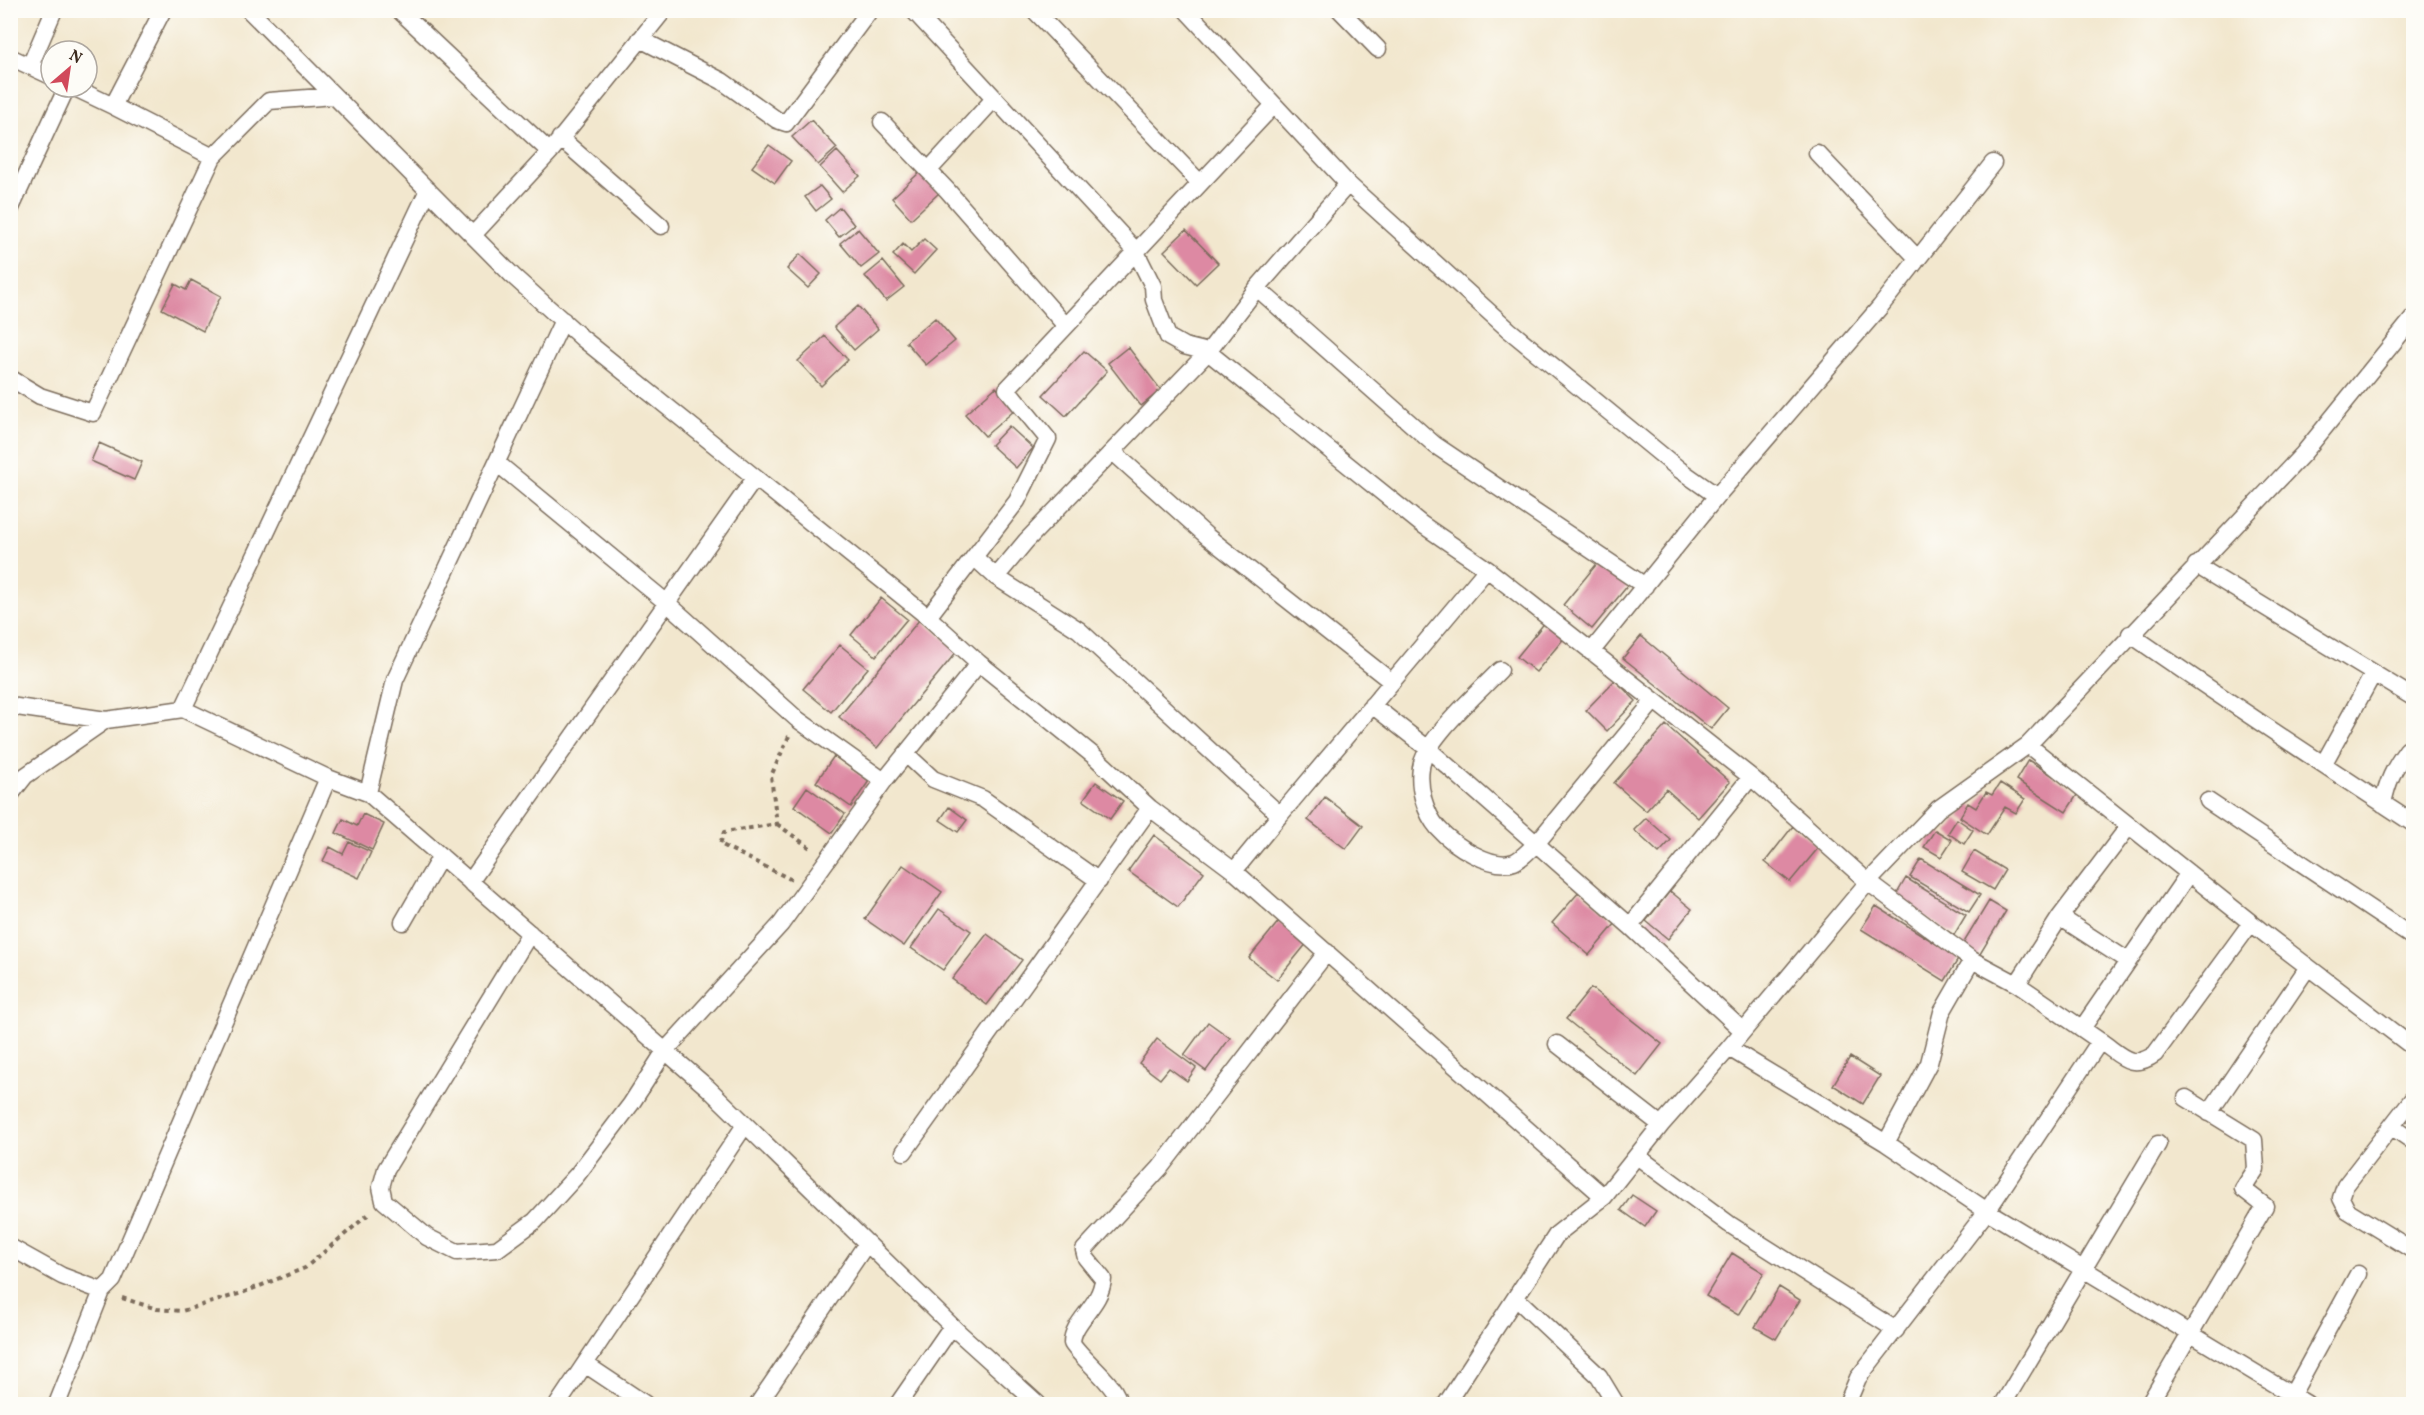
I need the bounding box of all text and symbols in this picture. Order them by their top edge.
north arrow [39,39,99,99]
text: N [65,45,86,70]

